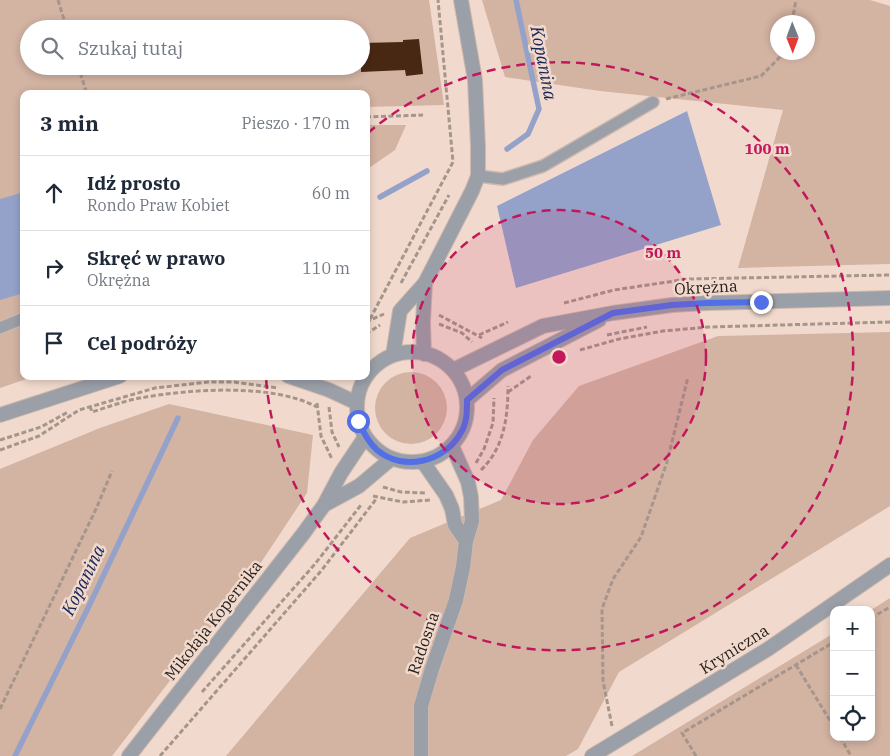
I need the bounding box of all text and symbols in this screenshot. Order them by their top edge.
north arrow [770,15,815,60]
search box [20,20,370,75]
water label: Kopanina [525,23,563,102]
icon: search [38,34,66,62]
text: Szukaj tutaj [78,36,183,60]
text: 3 min [40,109,99,137]
text: Pieszo · 170 m [242,113,350,133]
text: 100 m [744,139,790,158]
text: Idź prosto [87,171,181,195]
icon: ahead [40,179,68,207]
text: 60 m [312,183,350,203]
text: Rondo Praw Kobiet [87,195,230,215]
text: 50 m [645,243,681,262]
text: Skręć w prawo [87,246,225,270]
icon: right [40,254,68,282]
text: 110 m [302,258,350,278]
text: Okrężna [87,270,150,290]
street label: Okrężna [674,275,738,299]
route end [750,291,773,314]
icon: arrive [40,329,68,357]
text: Cel podróży [87,331,197,355]
centre of rings [550,348,568,366]
route start [347,410,370,433]
water label: Kopanina [56,541,110,620]
street label: Mikołaja Kopernika [160,556,266,684]
map controls [830,606,875,741]
button: + [830,606,875,651]
street label: Radosna [403,609,443,677]
street label: Kryniczna [696,620,773,678]
button: − [830,651,875,696]
button: locate [830,696,875,741]

